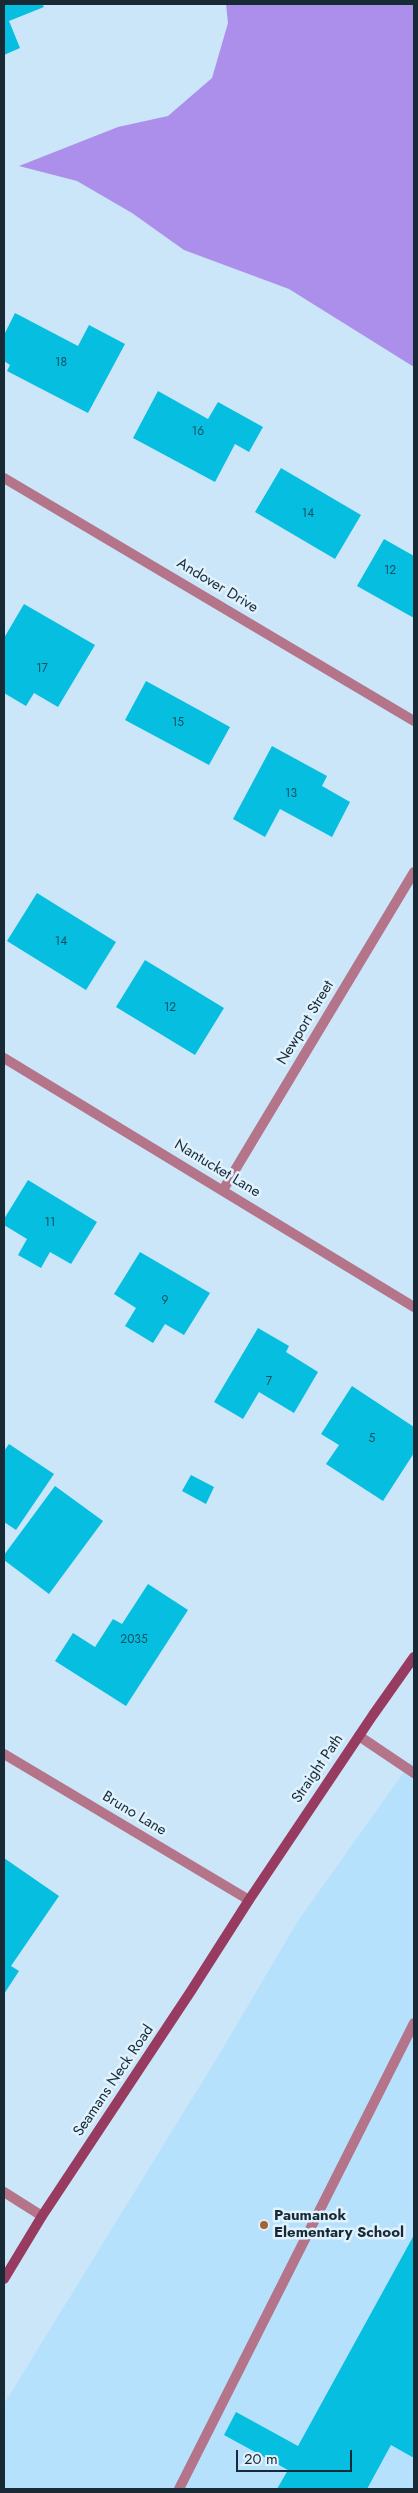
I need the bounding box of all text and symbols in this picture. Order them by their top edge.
house number: 18 [55,356,67,370]
house number: 16 [192,425,204,439]
house number: 14 [302,507,314,521]
street label: Andover Drive [173,555,261,617]
house number: 12 [384,564,396,578]
house number: 17 [36,662,48,676]
house number: 15 [172,716,184,730]
house number: 13 [285,787,297,801]
house number: 14 [55,935,67,949]
street label: Newport Street [274,978,338,1068]
house number: 12 [164,1001,176,1015]
street label: Nantucket Lane [171,1136,263,1202]
house number: 11 [45,1216,55,1230]
house number: 9 [162,1294,168,1308]
house number: 7 [266,1375,272,1389]
house number: 5 [369,1432,375,1446]
house number: 2035 [120,1633,148,1647]
street label: Straight Path [288,1731,348,1807]
street label: Bruno Lane [99,1788,169,1840]
street label: Seamans Neck Road [70,2022,158,2140]
place label: Paumanok Elementary School [274,2207,404,2242]
marker: Paumanok Elementary School [258,2219,270,2231]
scale bar [238,2440,354,2472]
text: 20 m [244,2448,278,2470]

